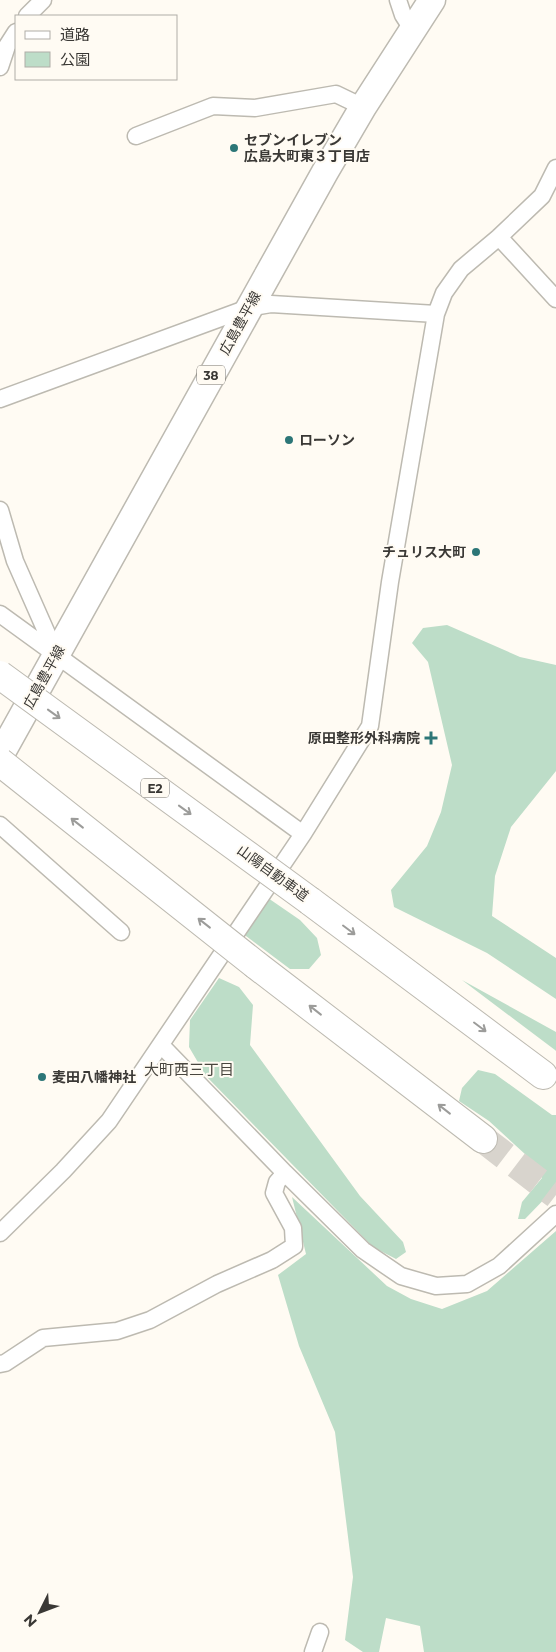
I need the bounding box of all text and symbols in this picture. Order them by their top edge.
legend [15,15,178,80]
text: 道路 [60,25,90,44]
text: 公園 [60,50,90,69]
place label: セブンイレブン 広島大町東３丁目店 [244,131,370,165]
marker: セブンイレブン 広島大町東３丁目店 [228,142,240,154]
street label: 広島豊平線 [215,288,265,358]
road number: 38 [197,366,225,384]
place label: ローソン [299,431,355,449]
marker: ローソン [283,434,295,446]
place label: チュリス大町 [382,543,466,561]
marker: チュリス大町 [470,546,482,558]
street label: 広島豊平線 [19,642,69,712]
one-way arrow [47,709,61,719]
place label: 原田整形外科病院 [308,729,420,747]
marker: 原田整形外科病院 [424,731,438,745]
road number: E2 [141,778,169,798]
one-way arrow [178,804,191,815]
one-way arrow [71,817,84,828]
street label: 山陽自動車道 [234,841,312,905]
one-way arrow [198,918,211,929]
one-way arrow [342,925,356,935]
one-way arrow [308,1005,322,1015]
one-way arrow [473,1022,486,1033]
district label: 大町西三丁目 [144,1060,234,1079]
place label: 麦田八幡神社 [52,1068,136,1086]
marker: 麦田八幡神社 [36,1071,48,1083]
one-way arrow [437,1104,451,1114]
north arrow [15,1587,65,1637]
text: N [20,1610,41,1631]

